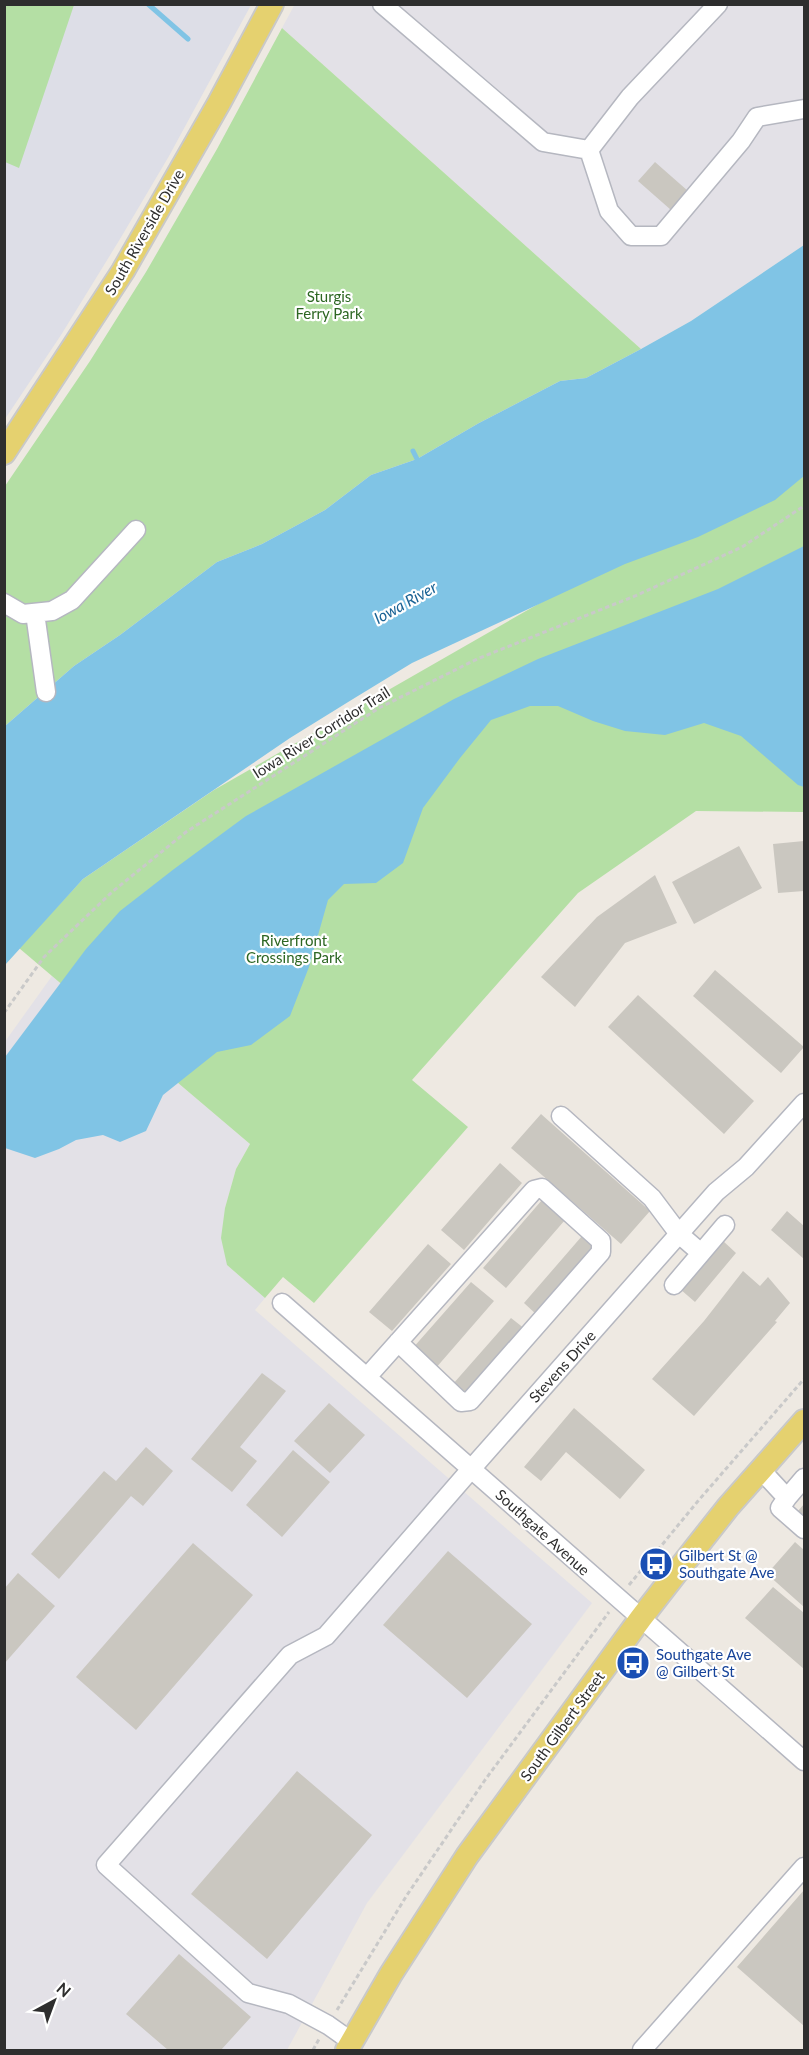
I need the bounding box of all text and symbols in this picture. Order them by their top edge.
street label: South Riverside Drive [101,166,187,298]
park label: Sturgis Ferry Park [295,287,363,322]
water label: Iowa River [370,577,440,627]
street label: Iowa River Corridor Trail [249,682,393,782]
park label: Riverfront Crossings Park [246,931,342,966]
street label: Stevens Drive [525,1326,599,1406]
street label: Southgate Avenue [492,1485,594,1579]
bus stop icon: Gilbert St @ Southgate Ave [638,1546,674,1582]
place label: Gilbert St @ Southgate Ave [679,1546,775,1581]
bus stop icon: Southgate Ave @ Gilbert St [615,1645,651,1681]
place label: Southgate Ave @ Gilbert St [656,1645,752,1680]
street label: South Gilbert Street [516,1667,608,1784]
north arrow [24,1971,84,2031]
text: N [53,1978,75,2001]

